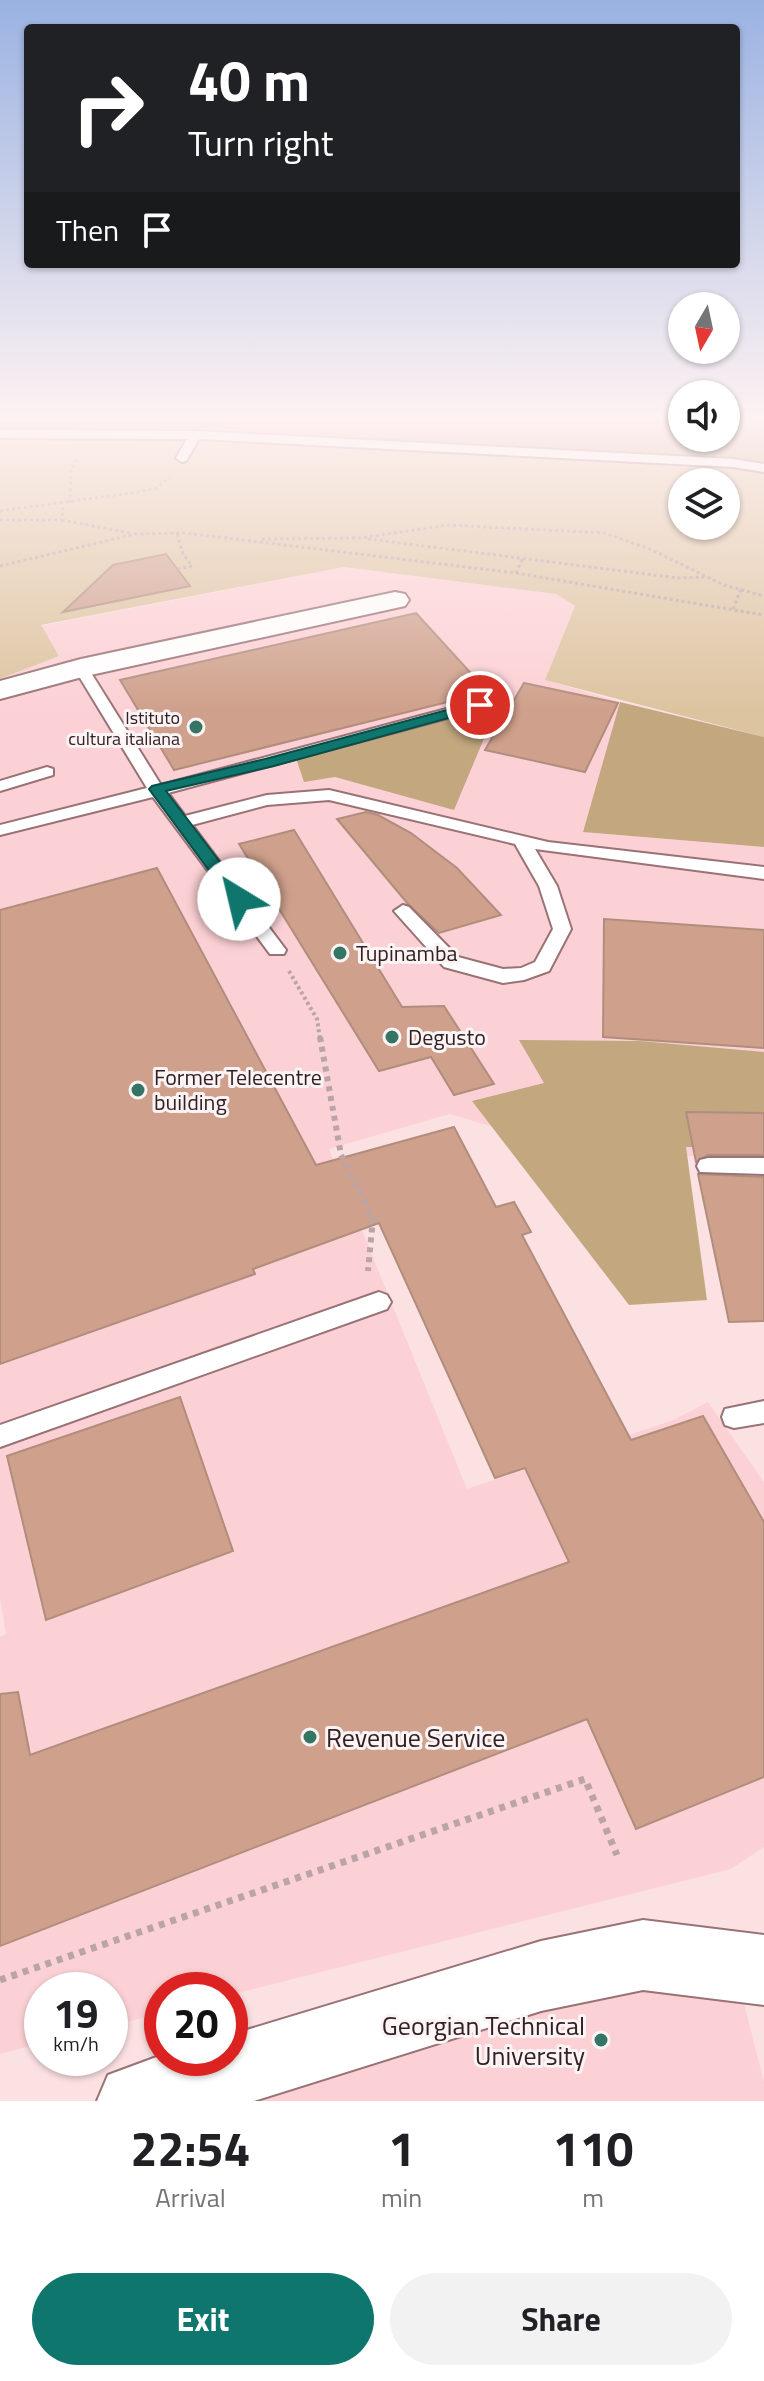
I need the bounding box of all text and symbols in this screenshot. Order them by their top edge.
text: 40 m [188,38,310,123]
icon: right [56,56,160,160]
text: Turn right [188,115,333,170]
text: Then [56,207,119,253]
icon: arrive [135,208,179,252]
north arrow [668,292,740,364]
map controls [668,292,740,540]
button: sound [668,380,740,452]
button: layers [668,468,740,540]
pin [446,671,514,739]
icon: arrive [458,683,502,727]
place label: Istituto cultura italiana [68,704,180,752]
marker: Istituto cultura italiana [187,718,205,736]
position arrow [197,857,281,941]
place label: Tupinamba [356,936,458,970]
marker: Tupinamba [331,944,349,962]
place label: Degusto [408,1020,486,1054]
marker: Degusto [383,1028,401,1046]
place label: Former Telecentre building [154,1060,322,1119]
marker: Former Telecentre building [129,1081,147,1099]
place label: Revenue Service [326,1718,505,1757]
marker: Revenue Service [301,1728,319,1746]
speed limit sign: 20 [144,1972,248,2076]
text: 19 [54,1983,98,2044]
place label: Georgian Technical University [382,2006,585,2075]
text: km/h [53,2028,99,2059]
marker: Georgian Technical University [592,2031,610,2049]
text: 22:54 [131,2112,250,2185]
text: 1 [388,2112,415,2185]
text: 110 [553,2112,633,2185]
text: Arrival [155,2178,226,2217]
text: min [381,2178,422,2217]
text: m [582,2178,604,2217]
button: Exit [32,2273,374,2365]
button: Share [390,2273,732,2365]

